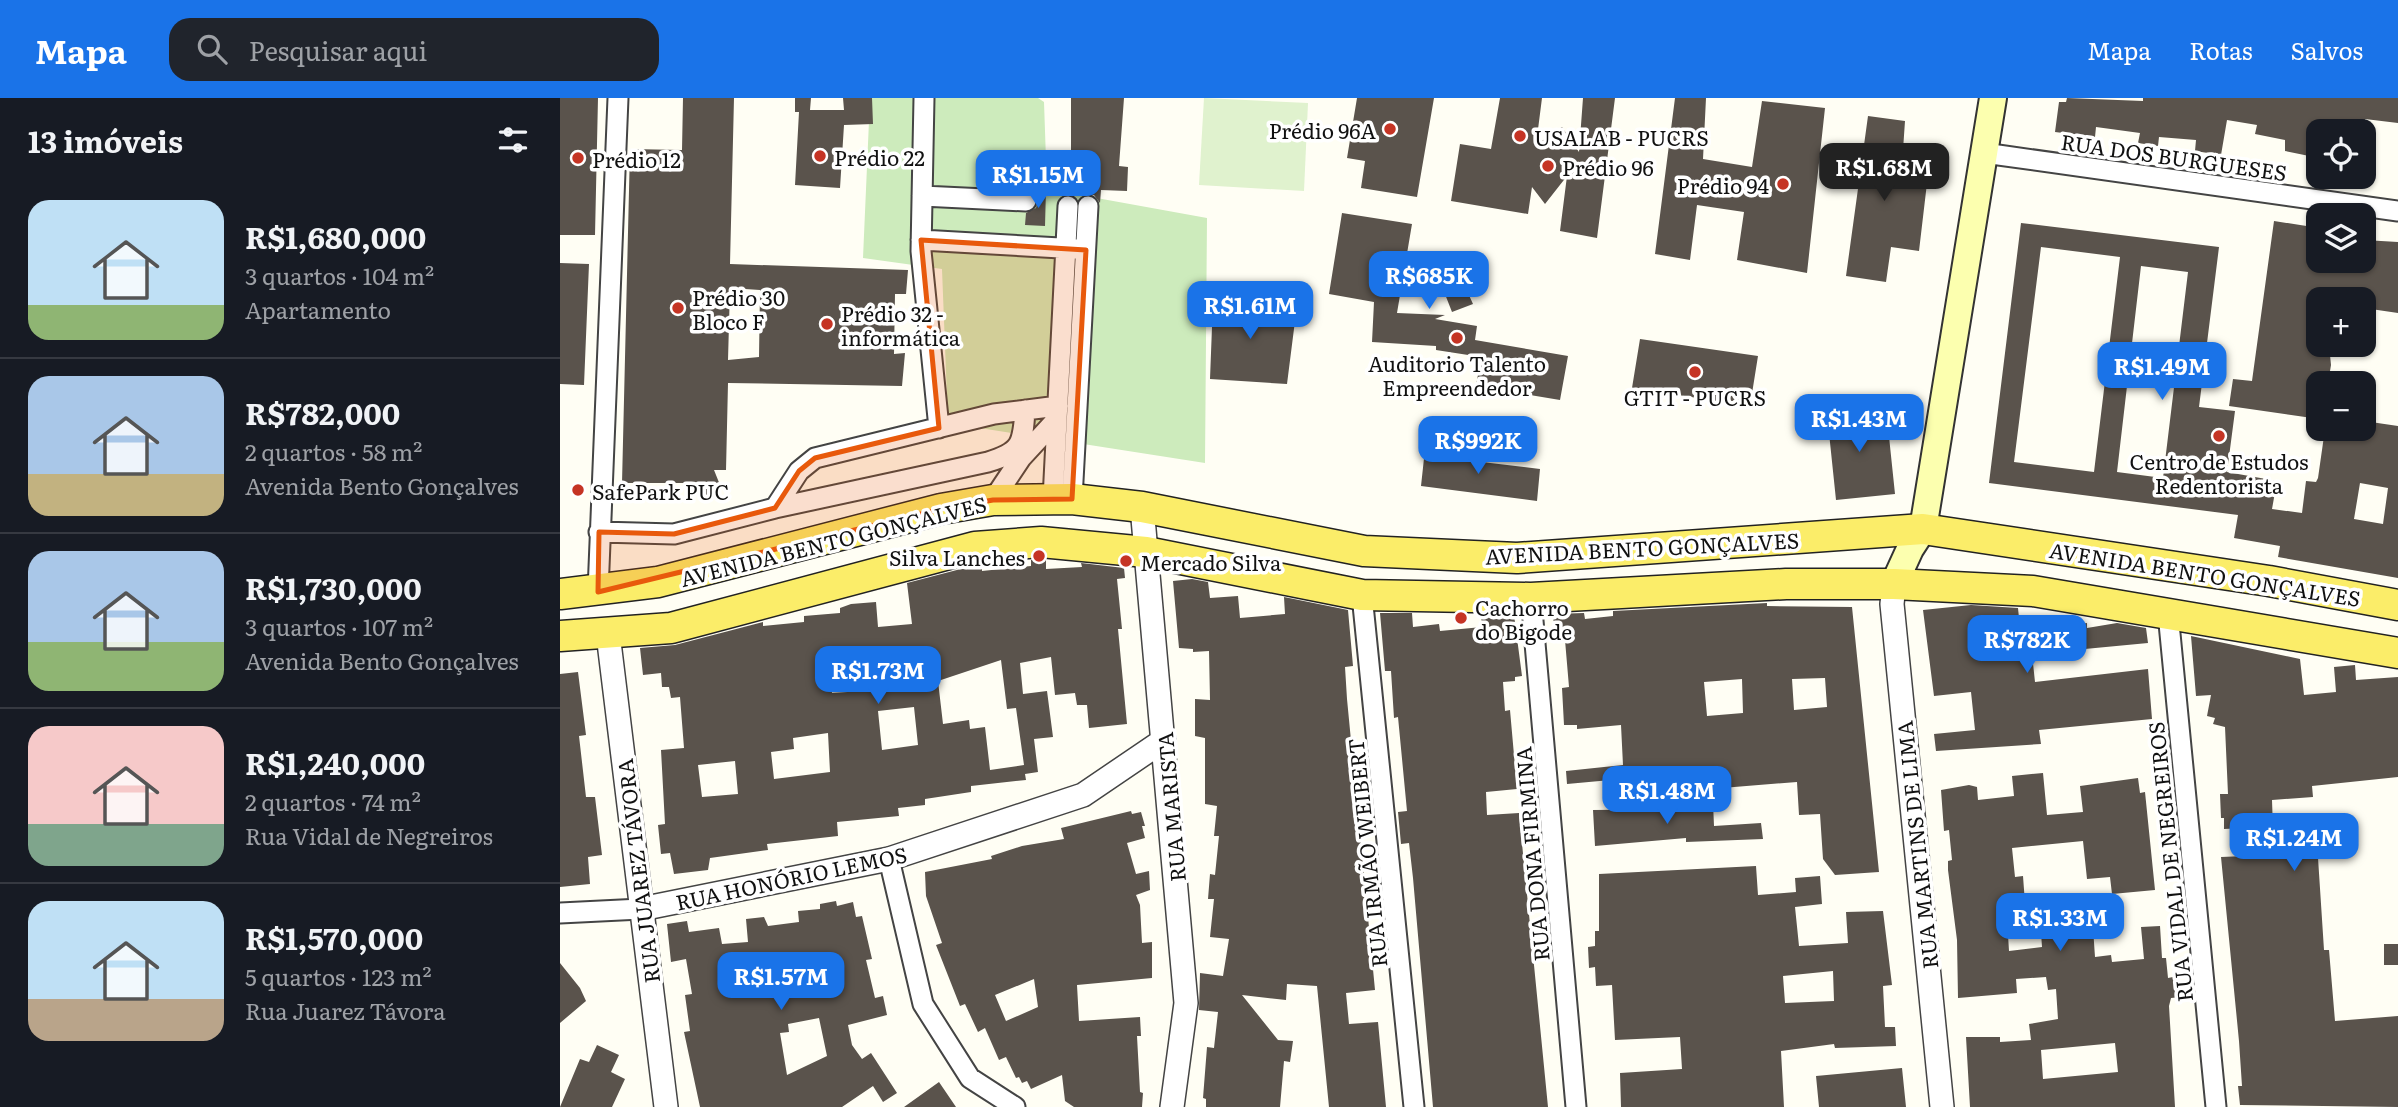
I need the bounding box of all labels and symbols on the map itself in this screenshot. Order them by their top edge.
place label: Prédio 96A [1269,114,1377,145]
marker: Prédio 96A [1382,121,1398,137]
place label: USALAB - PUCRS [1534,121,1709,152]
street label: RUA DOS BURGUESES [2059,125,2289,187]
marker: USALAB - PUCRS [1512,128,1528,144]
place label: Prédio 22 [834,141,925,172]
place label: Prédio 12 [592,143,681,174]
pin: R$1.68M [1819,144,1949,203]
marker: Prédio 22 [812,148,828,164]
marker: Prédio 12 [570,150,586,166]
pin: R$1.15M [973,150,1103,210]
place label: Prédio 96 [1562,151,1654,182]
marker: Prédio 96 [1540,158,1556,174]
place label: Prédio 94 [1677,169,1769,200]
marker: Prédio 94 [1775,176,1791,192]
pin: R$685K [1372,252,1486,311]
place label: Prédio 30 Bloco F [692,281,785,336]
pin: R$1.61M [1185,282,1315,341]
place label: Prédio 32 - informática [841,297,961,352]
marker: Prédio 30 Bloco F [670,300,686,316]
marker: Prédio 32 - informática [819,316,835,332]
marker: Auditorio Talento Empreendedor [1449,330,1465,346]
pin: R$1.49M [2097,342,2227,402]
place label: Auditorio Talento Empreendedor [1368,347,1546,402]
marker: GTIT - PUCRS [1687,364,1703,380]
place label: GTIT - PUCRS [1624,381,1766,412]
pin: R$1.43M [1794,394,1924,454]
pin: R$992K [1421,416,1535,476]
marker: Centro de Estudos Redentorista [2211,428,2227,444]
place label: Centro de Estudos Redentorista [2129,445,2309,500]
place label: SafePark PUC [592,475,729,506]
marker: SafePark PUC [570,482,586,498]
street label: AVENIDA BENTO GONÇALVES [677,487,989,593]
street label: AVENIDA BENTO GONÇALVES [1484,523,1800,571]
street label: AVENIDA BENTO GONÇALVES [2047,533,2363,613]
place label: Silva Lanches [889,541,1025,572]
place label: Mercado Silva [1140,546,1282,577]
marker: Silva Lanches [1031,548,1047,564]
marker: Mercado Silva [1118,553,1134,569]
place label: Cachorro do Bigode [1475,591,1572,646]
marker: Cachorro do Bigode [1453,610,1469,626]
pin: R$782K [1970,616,2084,675]
pin: R$1.73M [813,646,943,706]
street label: RUA MARTINS DE LIMA [1887,719,1944,971]
street label: RUA VIDAL DE NEGREIROS [2139,720,2199,1004]
street label: RUA MARISTA [1148,730,1192,883]
street label: RUA IRMÃO WEIBERT [1339,737,1393,969]
street label: RUA DONA FIRMINA [1506,745,1556,963]
street label: RUA JUAREZ TÁVORA [608,756,666,985]
pin: R$1.48M [1602,766,1732,826]
pin: R$1.24M [2229,814,2359,873]
street label: RUA HONÓRIO LEMOS [672,837,910,917]
pin: R$1.33M [1995,894,2125,953]
pin: R$1.57M [716,953,846,1012]

